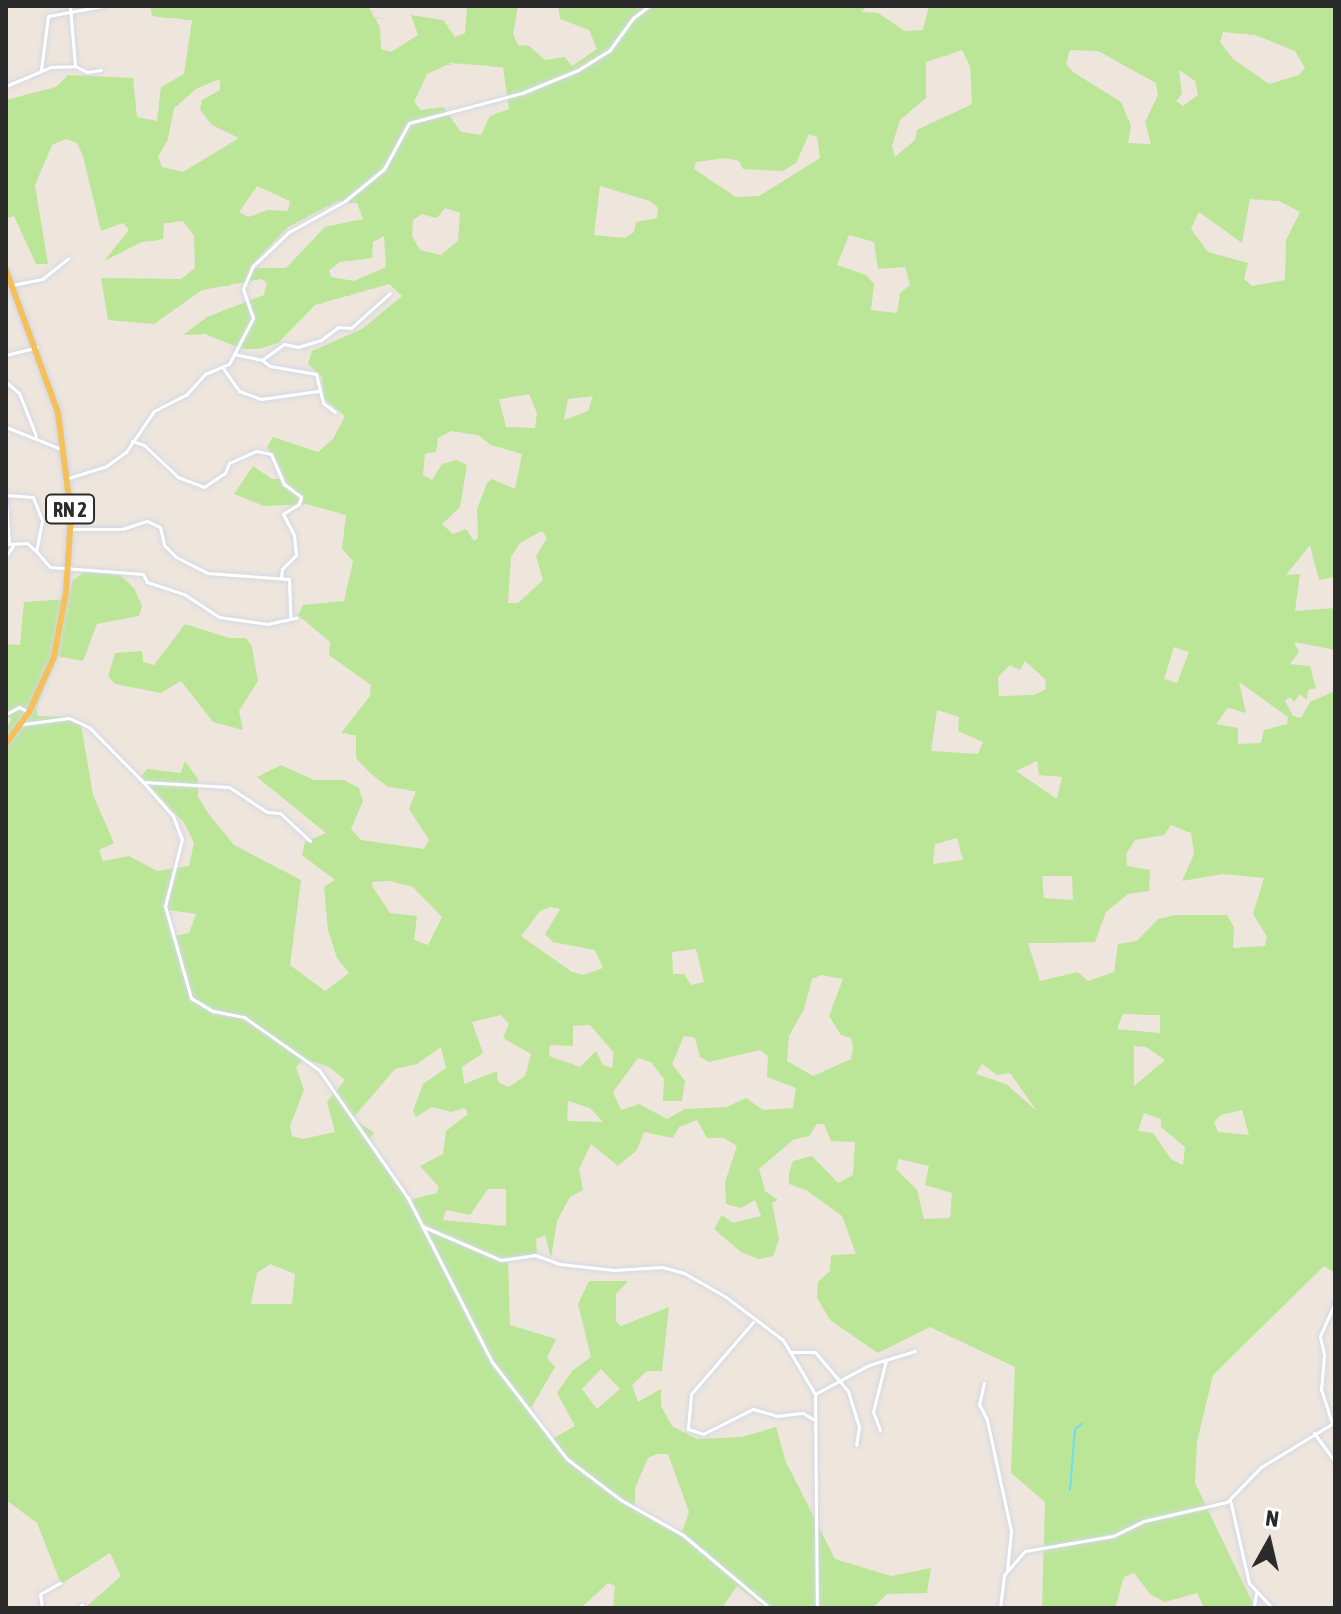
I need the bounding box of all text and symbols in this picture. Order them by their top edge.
road number: RN 2 [44,493,96,525]
north arrow [1229,1502,1309,1582]
text: N [1264,1504,1281,1532]

